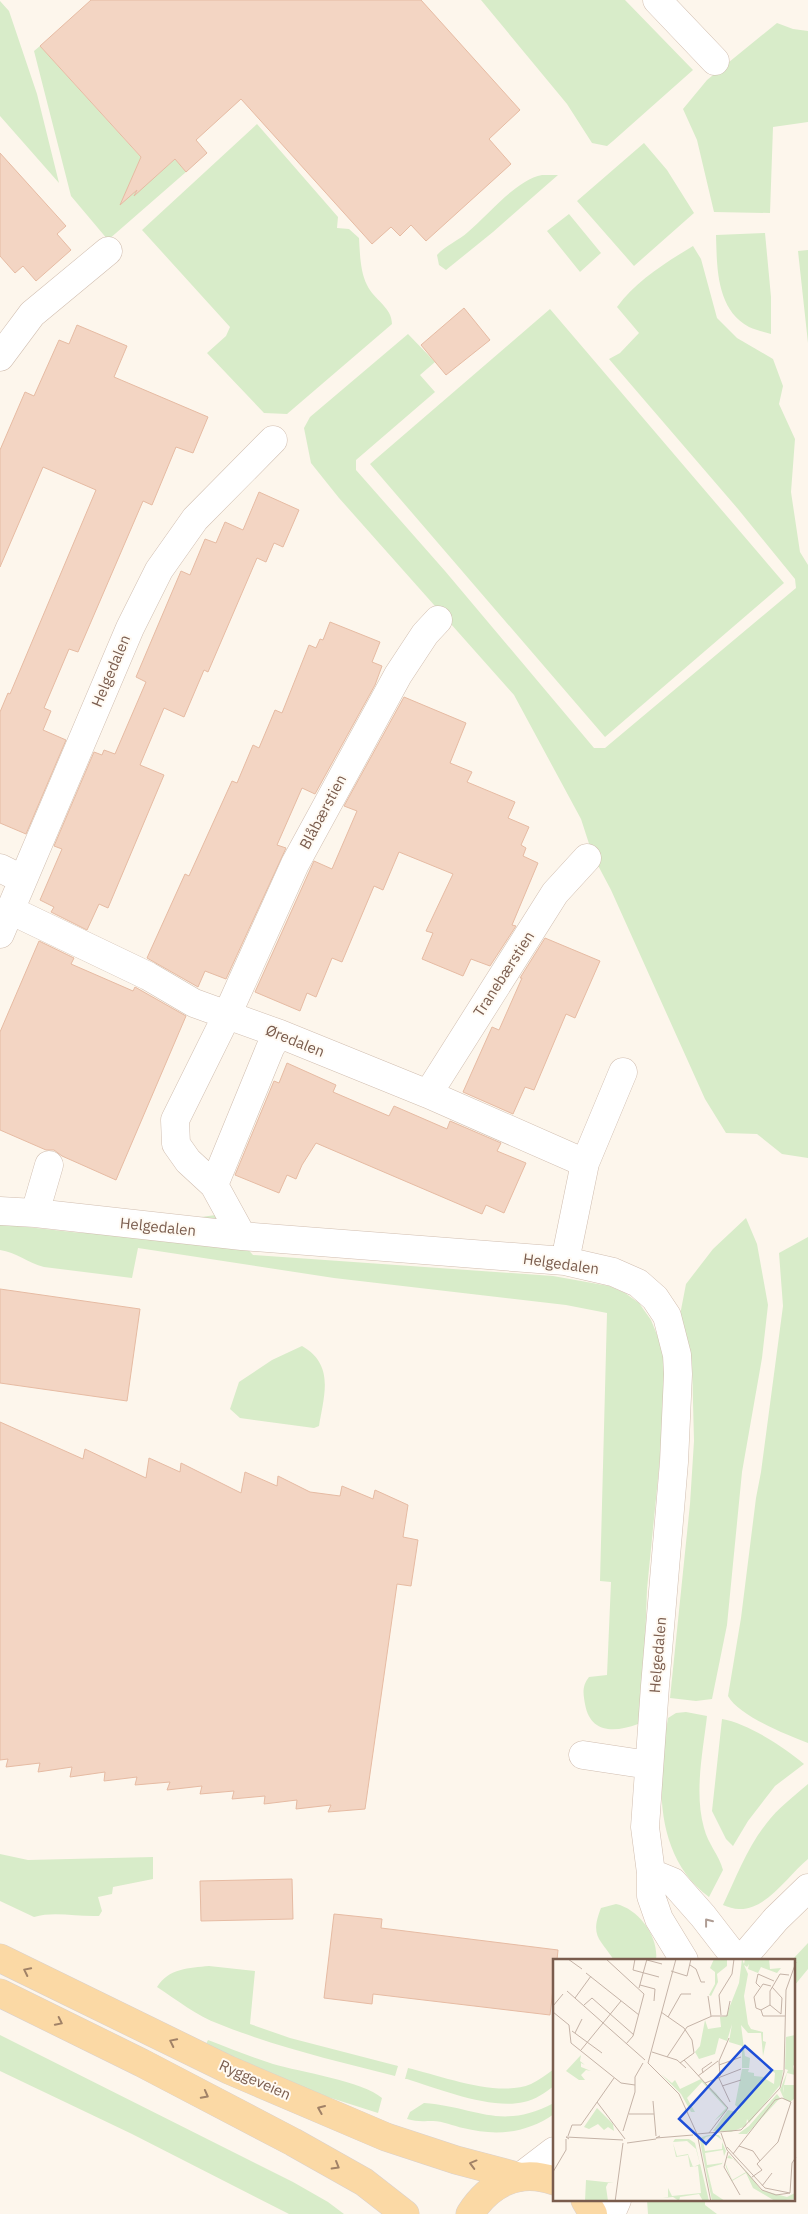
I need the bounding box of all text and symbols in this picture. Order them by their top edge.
street label: Helgedalen [87,632,134,710]
street label: Blåbærstien [295,771,350,852]
street label: Tranebærstien [469,927,538,1020]
street label: Øredalen [263,1020,327,1061]
street label: Helgedalen [119,1213,197,1240]
street label: Helgedalen [522,1249,600,1278]
street label: Helgedalen [645,1616,670,1694]
one-way arrow [705,1919,713,1928]
inset map [553,1959,796,2202]
one-way arrow [23,1967,32,1977]
one-way arrow [54,2016,63,2026]
one-way arrow [169,2038,178,2048]
street label: Ryggeveien [216,2055,294,2104]
one-way arrow [199,2089,208,2099]
one-way arrow [317,2105,326,2116]
one-way arrow [330,2160,339,2170]
one-way arrow [470,2160,478,2170]

